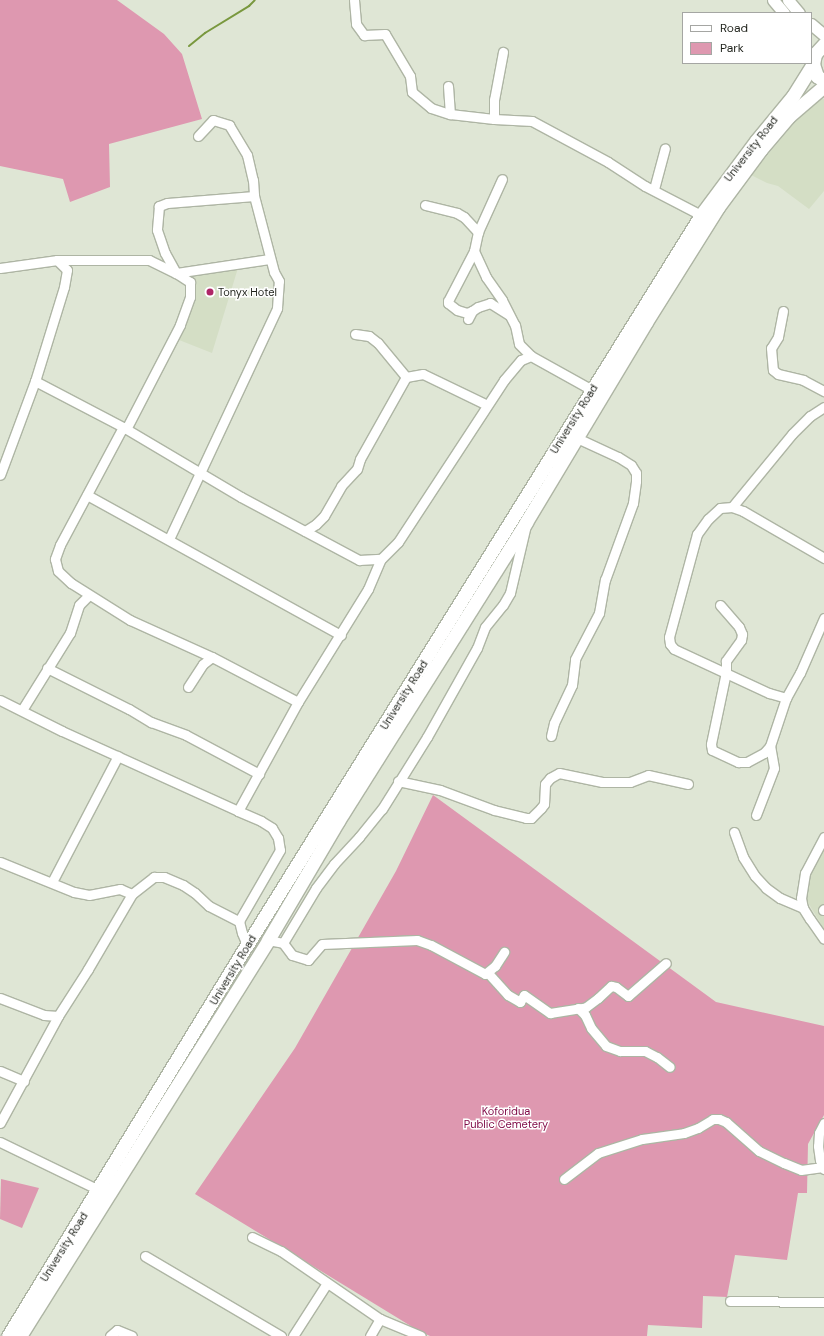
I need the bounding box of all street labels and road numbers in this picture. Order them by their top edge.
street label: University Road [721,114,781,184]
street label: University Road [547,382,601,456]
street label: University Road [377,658,431,732]
street label: University Road [207,933,259,1007]
street label: University Road [37,1210,91,1284]

